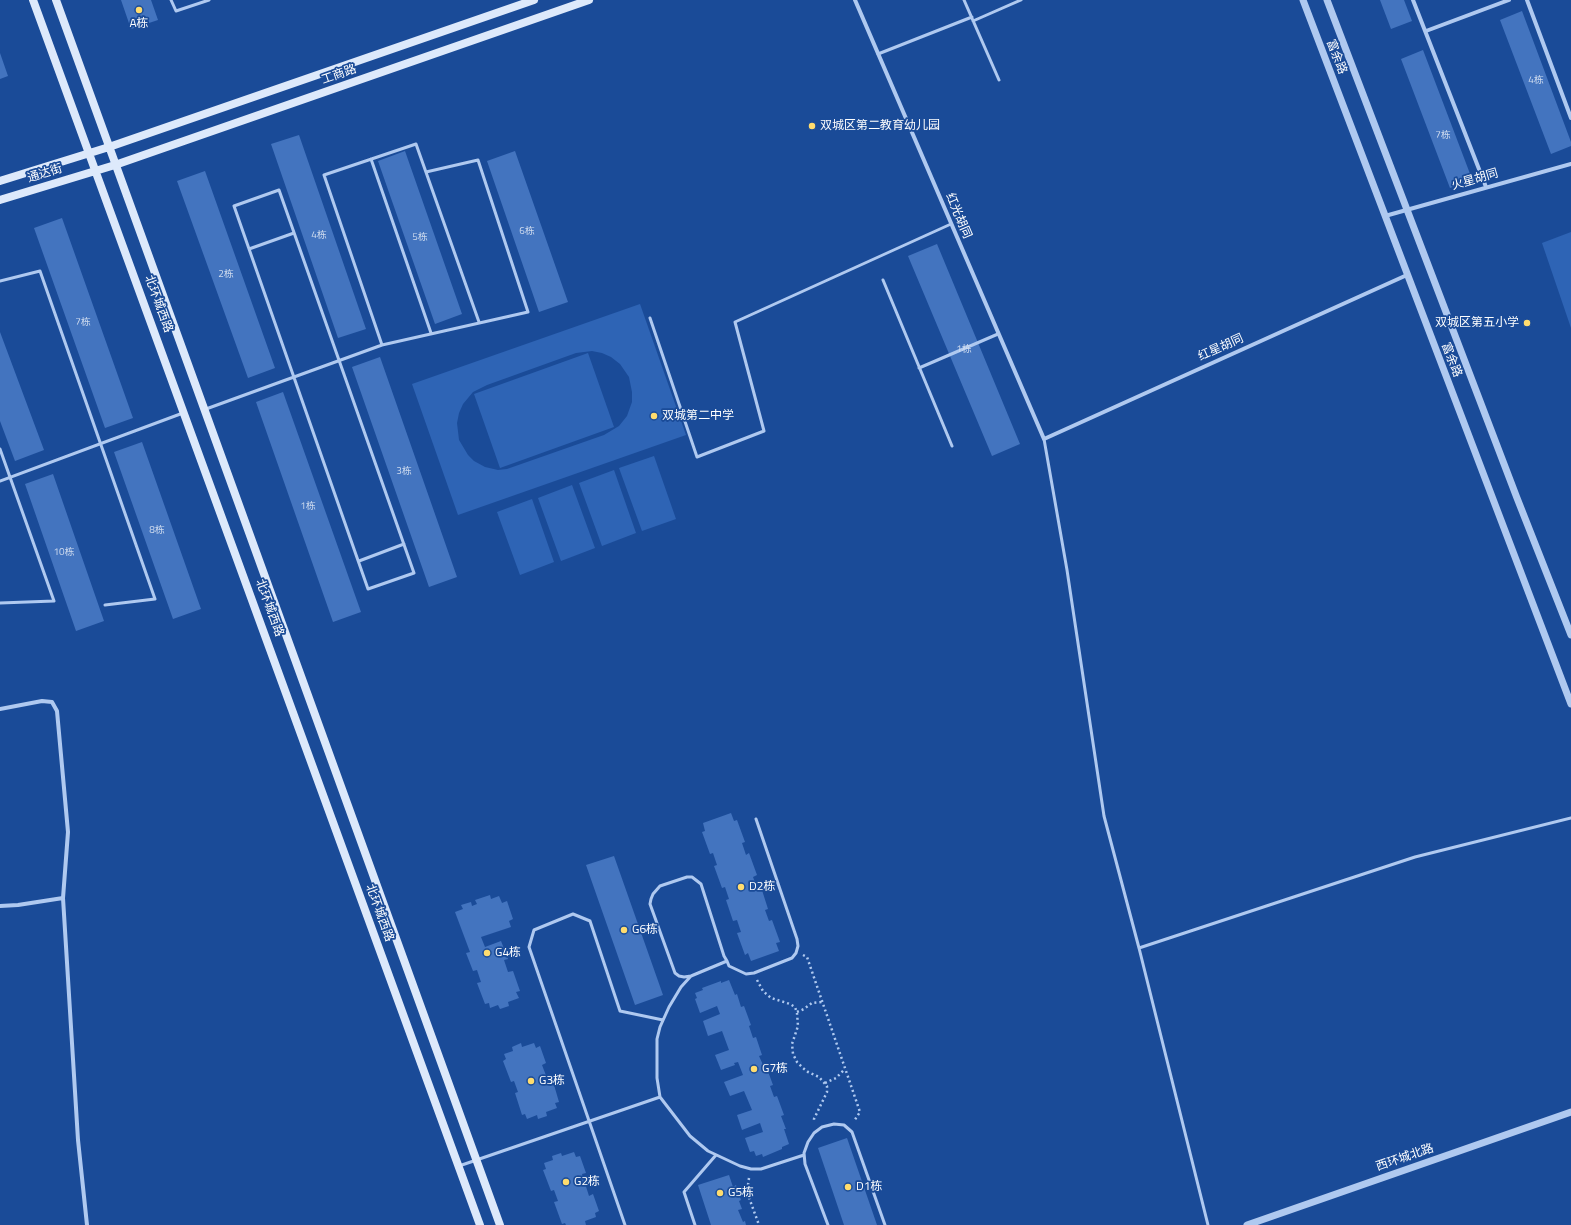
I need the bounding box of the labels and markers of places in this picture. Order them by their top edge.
marker: A栋 [134,5,144,15]
place label: A栋 [129,17,149,31]
place label: 双城区第二教育幼儿园 [820,119,940,133]
marker: 双城区第二教育幼儿园 [807,121,817,131]
place label: 双城区第五小学 [1435,316,1519,330]
marker: 双城区第五小学 [1522,318,1532,328]
place label: 双城第二中学 [662,409,734,423]
marker: 双城第二中学 [649,411,659,421]
place label: D2栋 [749,880,775,894]
marker: D2栋 [736,882,746,892]
place label: G6栋 [632,923,658,937]
marker: G6栋 [619,925,629,935]
place label: G4栋 [495,946,521,960]
marker: G4栋 [482,948,492,958]
place label: G7栋 [762,1062,788,1076]
marker: G7栋 [749,1064,759,1074]
place label: G3栋 [539,1074,565,1088]
marker: G3栋 [526,1076,536,1086]
place label: G2栋 [574,1175,600,1189]
marker: G2栋 [561,1177,571,1187]
place label: D1栋 [856,1180,882,1194]
marker: D1栋 [843,1182,853,1192]
place label: G5栋 [728,1186,754,1200]
marker: G5栋 [715,1188,725,1198]

